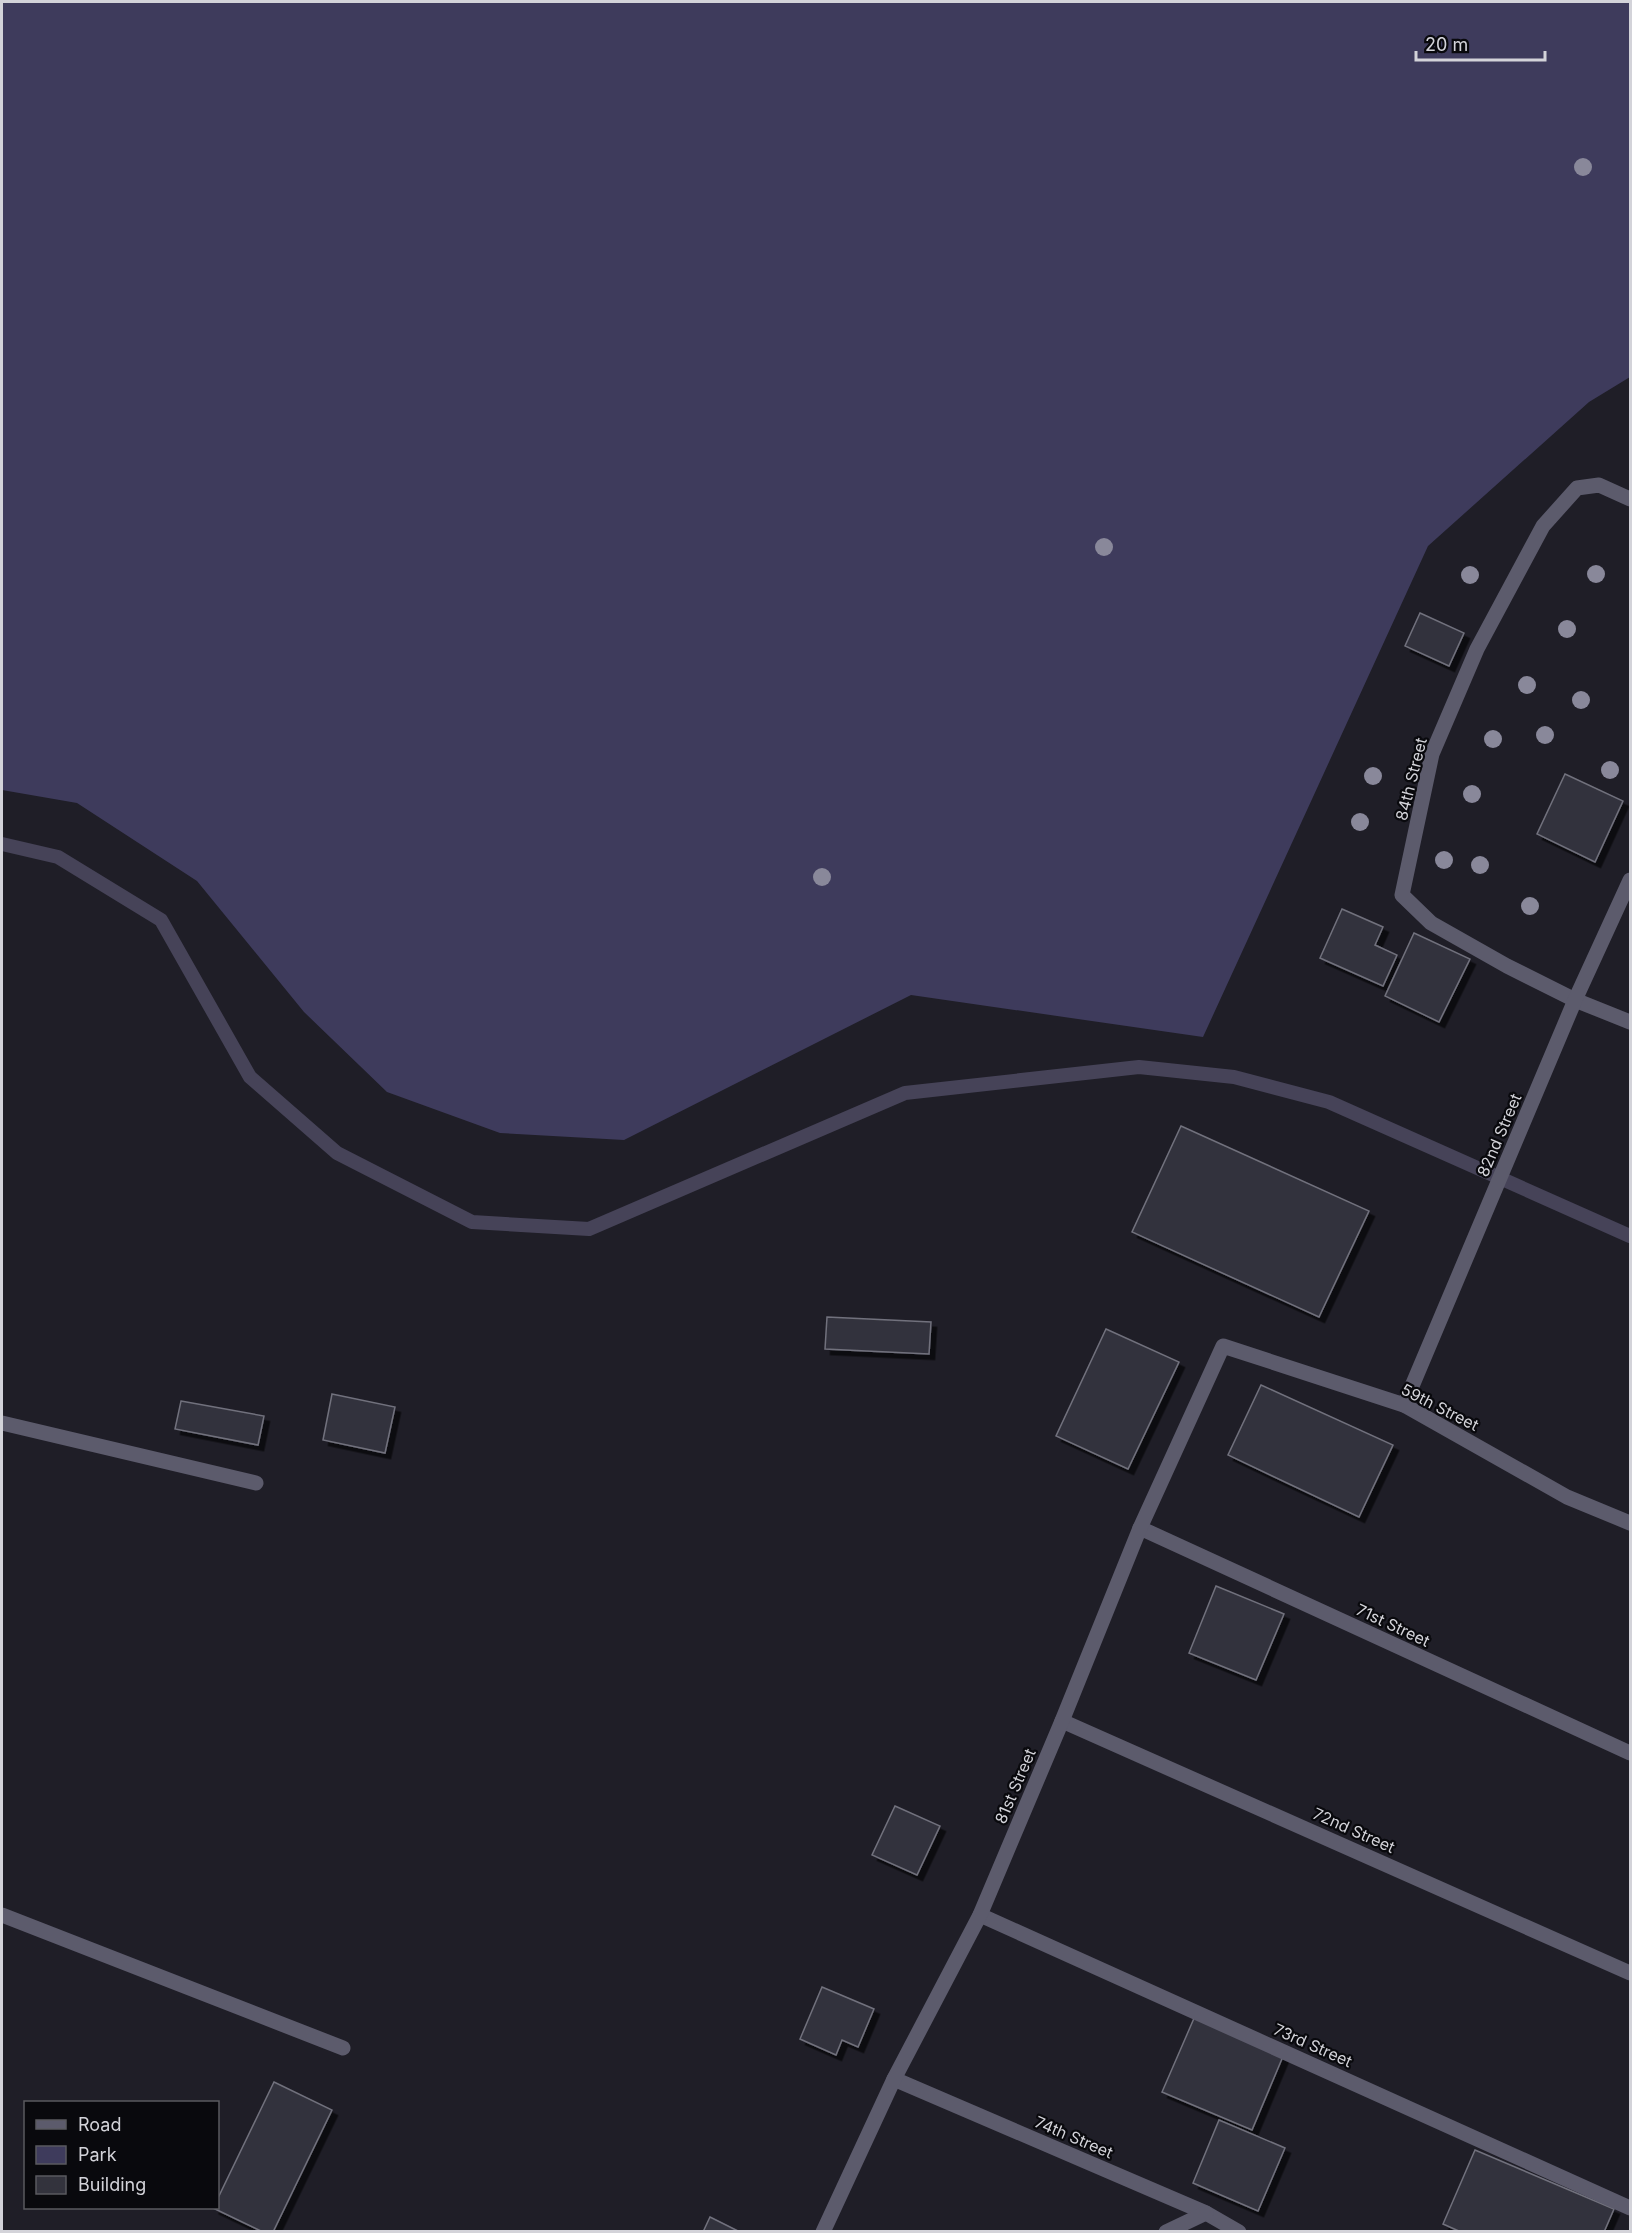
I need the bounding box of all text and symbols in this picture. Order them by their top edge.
scale bar [1416,24,1545,62]
text: 20 m [1425,34,1468,55]
street label: 84th Street [1391,736,1431,822]
street label: 82nd Street [1472,1090,1526,1180]
street label: 59th Street [1398,1379,1482,1435]
street label: 71st Street [1353,1599,1433,1651]
street label: 81st Street [990,1745,1040,1827]
street label: 72nd Street [1310,1803,1398,1857]
street label: 73rd Street [1271,2019,1355,2071]
legend [24,2101,219,2209]
street label: 74th Street [1032,2112,1116,2162]
text: Road [78,2114,121,2135]
text: Park [78,2144,117,2165]
text: Building [78,2174,146,2195]

